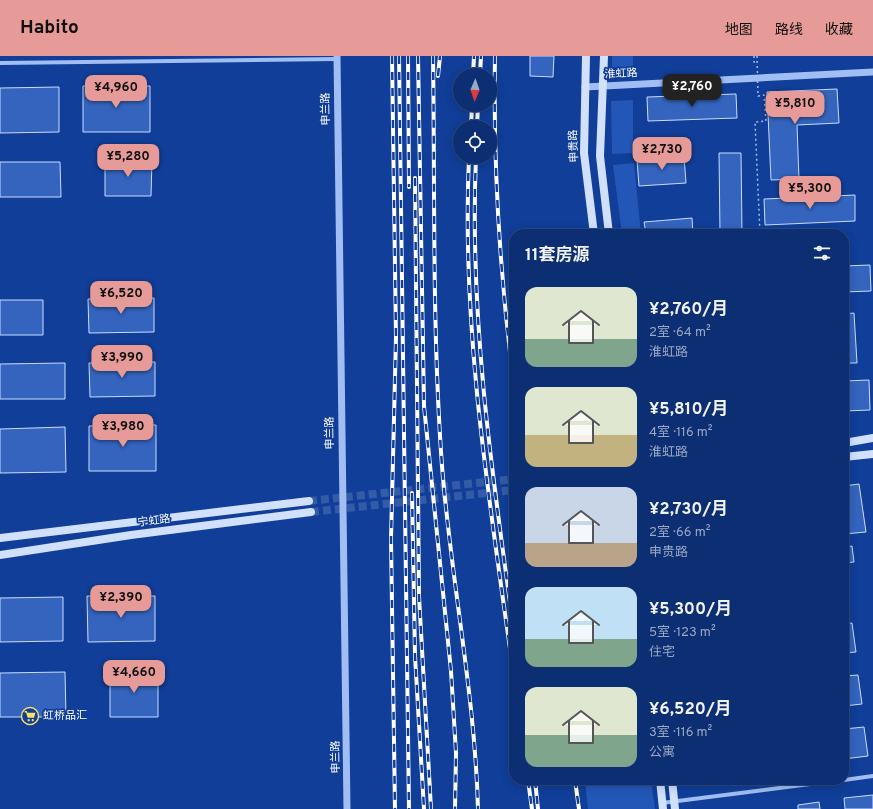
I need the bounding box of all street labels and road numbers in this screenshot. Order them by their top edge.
street label: 淮虹路 [604,66,638,82]
street label: 申兰路 [319,92,333,126]
street label: 申贵路 [566,129,582,163]
street label: 申兰路 [323,416,337,450]
street label: 宁虹路 [137,512,171,530]
street label: 申兰路 [329,740,343,774]

